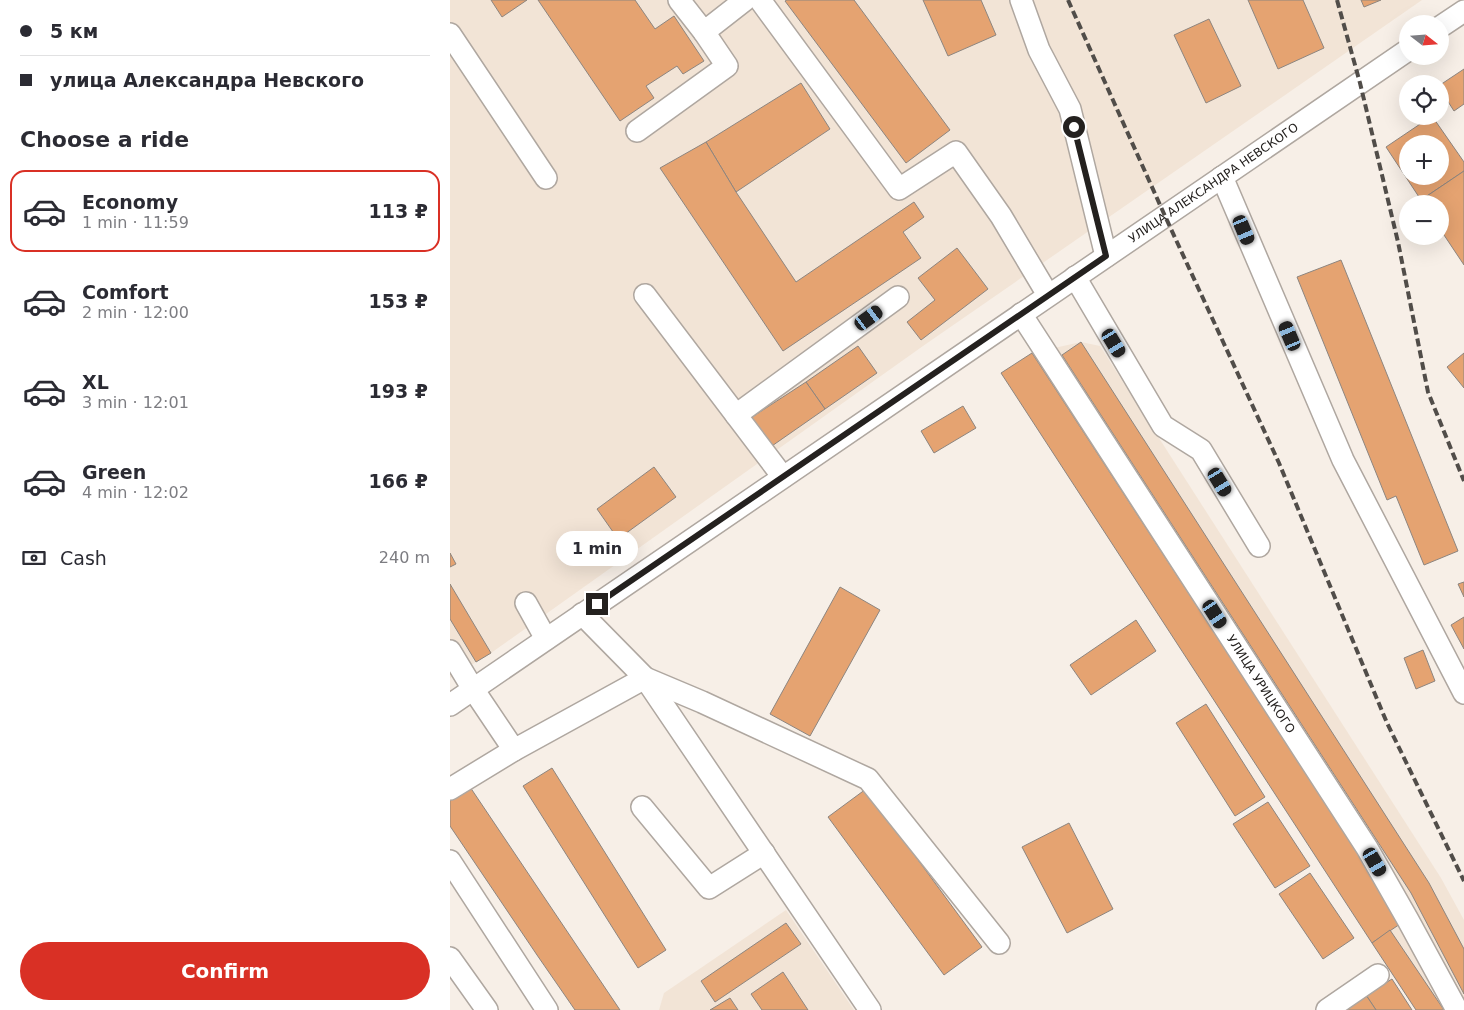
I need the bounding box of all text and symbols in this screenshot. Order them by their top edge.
north arrow [1399,15,1449,65]
map controls [1399,15,1449,245]
text: 5 км [50,20,98,42]
text: улица Александра Невского [50,69,364,91]
button: locate [1399,75,1449,125]
route start [1063,116,1085,138]
street label: УЛИЦА АЛЕКСАНДРА НЕВСКОГО [1126,120,1301,246]
text: Choose a ride [20,127,189,152]
button: + [1399,135,1449,185]
icon: car [22,189,67,234]
text: Economy [82,191,178,213]
button: − [1399,195,1449,245]
text: 113 ₽ [369,200,428,222]
text: 1 min · 11:59 [82,213,189,232]
car [1231,213,1256,247]
icon: car [22,279,67,324]
text: Comfort [82,281,169,303]
text: 153 ₽ [369,290,428,312]
text: 2 min · 12:00 [82,303,189,322]
car [852,303,885,333]
car [1277,319,1302,353]
car [1099,326,1128,360]
icon: car [22,369,67,414]
text: XL [82,371,109,393]
text: 193 ₽ [369,380,428,402]
text: 3 min · 12:01 [82,393,189,412]
icon: car [22,459,67,504]
text: Green [82,461,146,483]
car [1205,465,1234,499]
text: 166 ₽ [369,470,428,492]
text: 4 min · 12:02 [82,483,189,502]
callout: 1 min [556,532,638,566]
text: 1 min [572,539,622,558]
icon: cash [20,544,48,572]
text: Cash [60,547,107,569]
text: 240 m [379,548,430,567]
route end [586,593,608,615]
car [1200,597,1229,631]
street label: УЛИЦА УРИЦКОГО [1224,632,1298,736]
car [1361,845,1388,879]
button: Confirm [20,942,430,1000]

